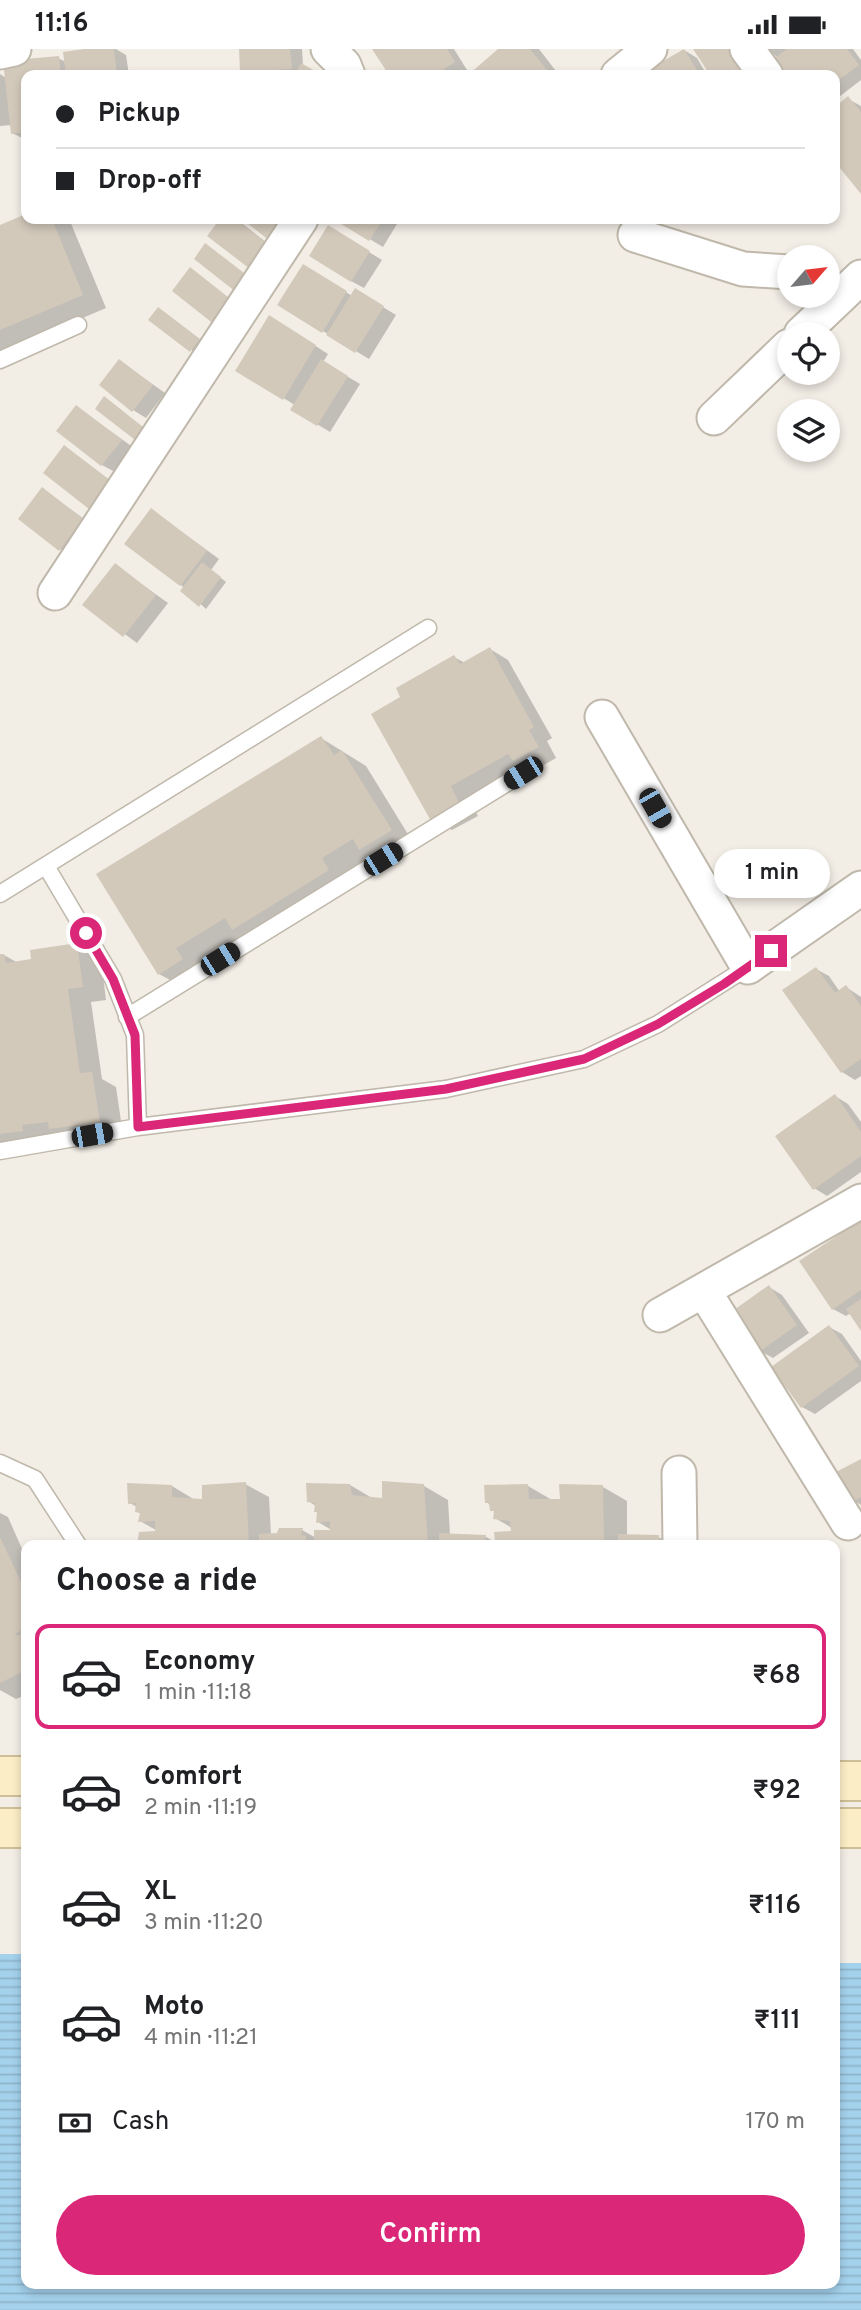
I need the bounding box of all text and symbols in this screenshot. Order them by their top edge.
text: 11:16 [35,8,89,41]
text: Pickup [98,98,181,131]
text: Drop-off [98,165,201,198]
north arrow [777,245,840,308]
map controls [777,245,840,462]
button: locate [777,322,840,385]
button: layers [777,399,840,462]
car [500,753,547,793]
car [636,785,675,831]
car [360,839,407,879]
callout: 1 min [713,849,829,899]
text: 1 min [745,859,799,888]
route start [70,917,102,949]
route end [755,935,787,967]
car [197,939,244,979]
car [70,1121,115,1149]
text: Choose a ride [56,1562,257,1602]
icon: car [60,1645,123,1708]
text: Economy [144,1646,255,1679]
text: ₹68 [752,1660,801,1693]
text: 1 min · 11:18 [144,1679,252,1708]
icon: car [60,1760,123,1823]
text: Comfort [144,1761,242,1794]
text: ₹92 [752,1775,801,1808]
text: 2 min · 11:19 [144,1794,257,1823]
icon: car [60,1875,123,1938]
text: XL [144,1876,176,1909]
text: ₹116 [748,1890,801,1923]
text: 3 min · 11:20 [144,1909,264,1938]
icon: car [60,1990,123,2053]
text: Moto [144,1991,204,2024]
text: ₹111 [754,2005,801,2038]
text: 4 min · 11:21 [144,2024,258,2053]
icon: cash [56,2104,94,2142]
text: Cash [112,2106,169,2139]
text: 170 m [746,2108,805,2137]
button: Confirm [56,2195,805,2275]

